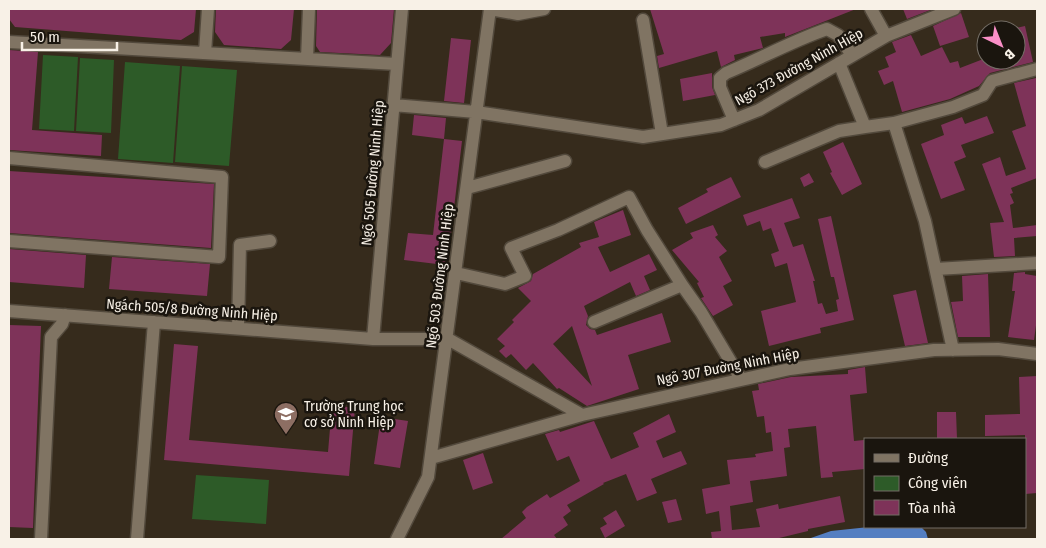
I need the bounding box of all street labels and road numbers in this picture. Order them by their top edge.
street label: Ngõ 373 Đường Ninh Hiệp [732,25,866,109]
street label: Ngõ 505 Đường Ninh Hiệp [358,100,388,246]
street label: Ngõ 503 Đường Ninh Hiệp [423,203,457,349]
street label: Ngách 505/8 Đường Ninh Hiệp [106,296,278,324]
street label: Ngõ 307 Đường Ninh Hiệp [655,345,801,389]

